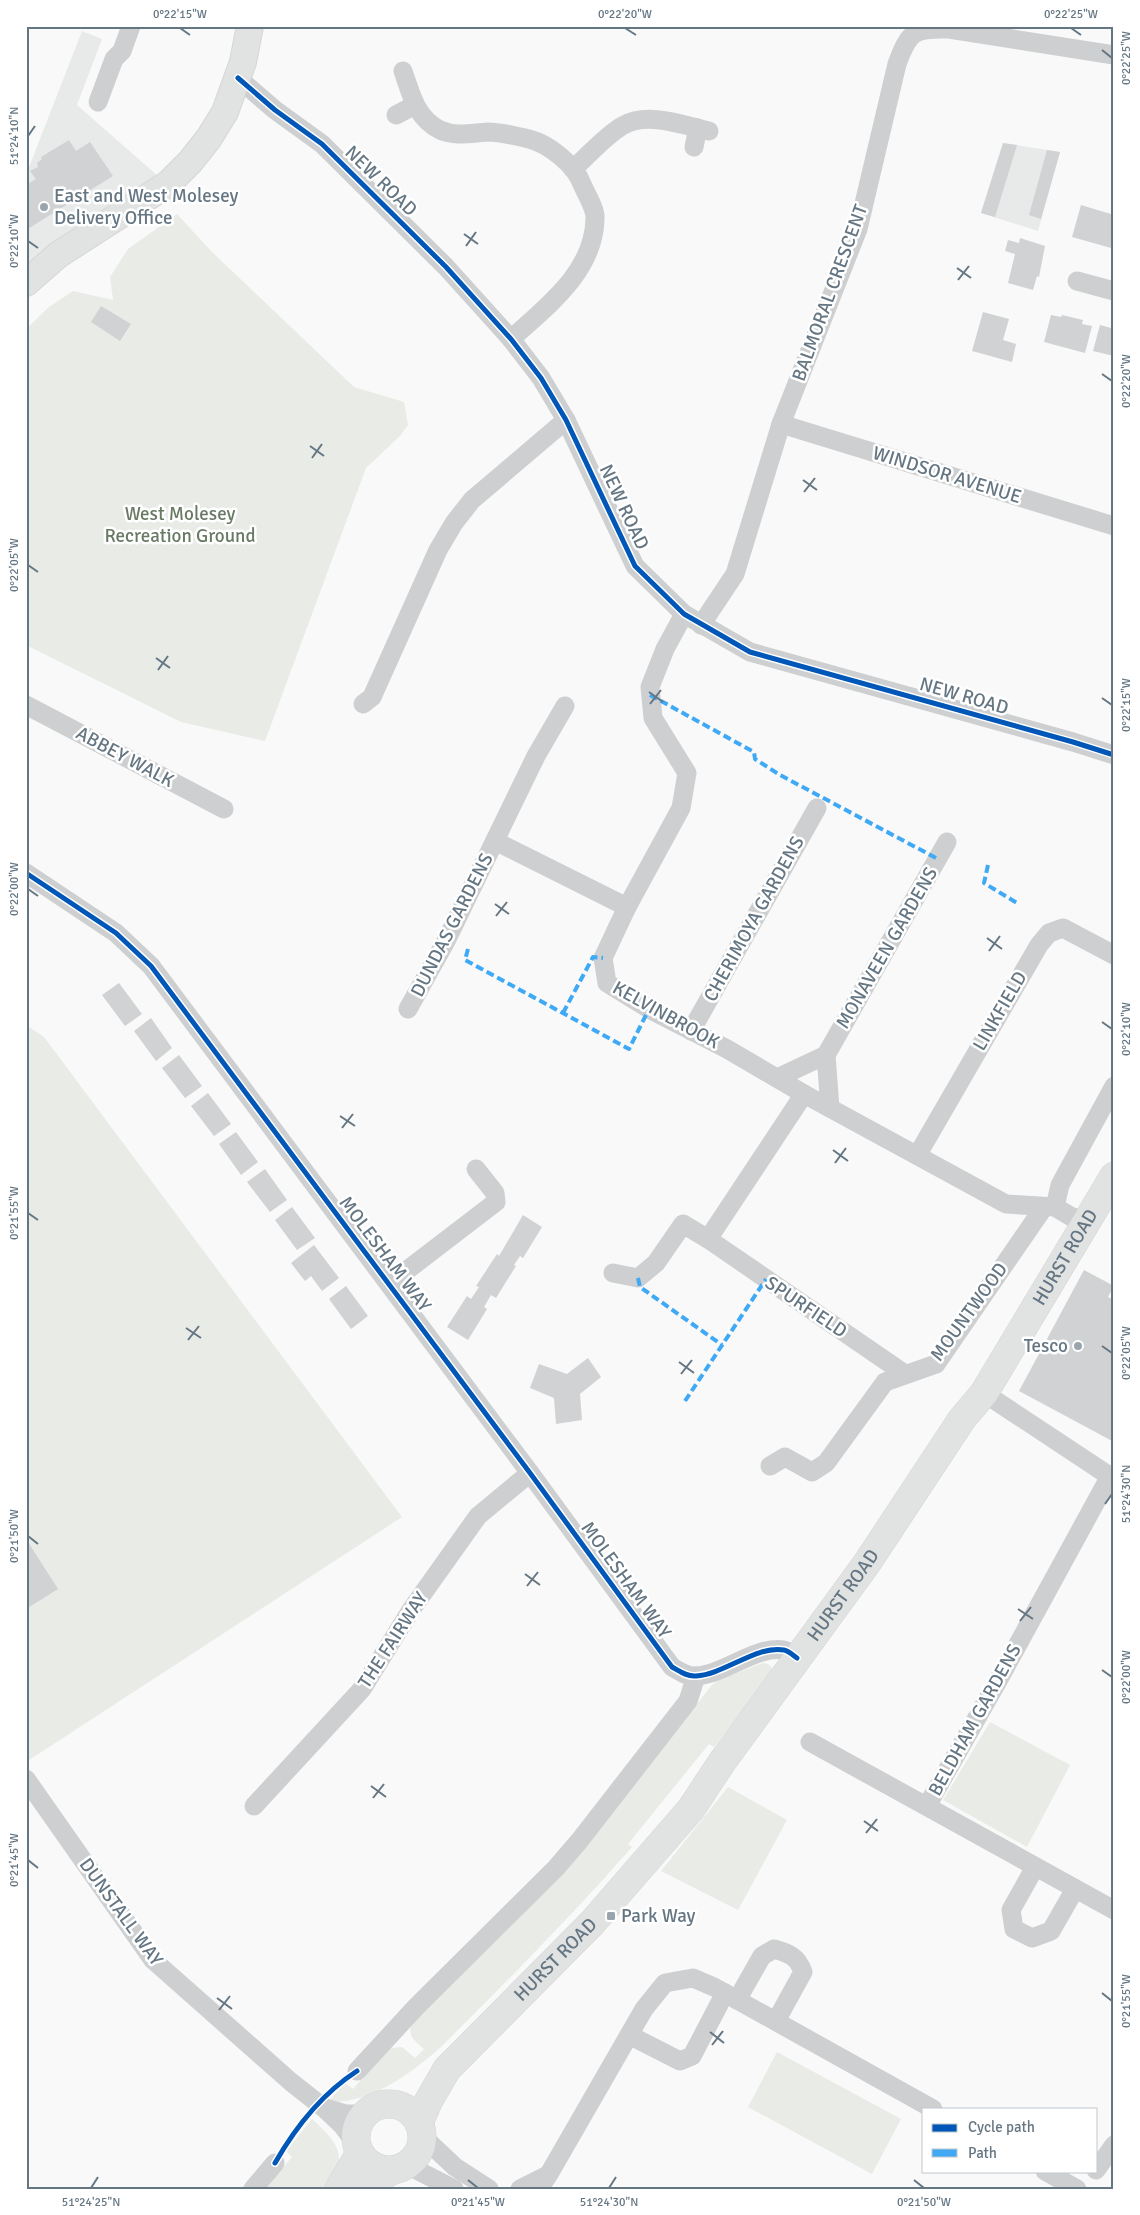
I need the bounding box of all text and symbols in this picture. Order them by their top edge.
text: 0°22'15"W [153,7,207,22]
text: 0°22'20"W [598,7,652,22]
text: 0°22'25"W [1044,7,1098,22]
text: 0°22'25"W [1119,31,1134,85]
text: 51°24'10"N [7,107,22,165]
street label: NEW ROAD [340,141,422,221]
place label: East and West Molesey Delivery Office [54,184,238,230]
marker: East and West Molesey Delivery Office [38,201,50,213]
street label: BALMORAL CRESCENT [787,201,873,385]
text: 0°22'10"W [7,214,22,268]
text: 0°22'20"W [1119,354,1134,408]
street label: WINDSOR AVENUE [870,441,1024,509]
street label: NEW ROAD [594,461,654,553]
park label: West Molesey Recreation Ground [104,502,256,548]
text: 0°22'05"W [7,538,22,592]
street label: NEW ROAD [917,672,1011,720]
text: 0°22'15"W [1119,678,1134,732]
street label: ABBEY WALK [72,721,179,793]
street label: CHERIMOYA GARDENS [699,832,809,1006]
street label: DUNDAS GARDENS [405,849,499,1001]
text: 0°22'00"W [7,862,22,916]
street label: MONAVEEN GARDENS [831,863,943,1033]
street label: LINKFIELD [968,967,1032,1055]
street label: KELVINBROOK [608,976,724,1055]
text: 0°22'10"W [1119,1002,1134,1056]
text: 0°21'55"W [7,1186,22,1240]
street label: MOLESHAM WAY [334,1191,437,1317]
street label: HURST ROAD [1027,1205,1103,1310]
street label: MOUNTWOOD [925,1258,1013,1366]
street label: SPURFIELD [760,1271,852,1343]
text: 0°22'05"W [1119,1326,1134,1380]
place label: Tesco [1024,1334,1068,1358]
marker: Tesco [1072,1340,1084,1352]
text: 51°24'30"N [1119,1465,1134,1523]
text: 0°21'50"W [7,1509,22,1563]
street label: MOLESHAM WAY [576,1517,677,1643]
street label: HURST ROAD [802,1545,885,1646]
street label: THE FAIRWAY [353,1587,433,1693]
street label: BELDHAM GARDENS [923,1640,1027,1800]
text: 0°22'00"W [1119,1650,1134,1704]
text: 0°21'45"W [7,1833,22,1887]
street label: DUNSTALL WAY [74,1853,168,1971]
place label: Park Way [621,1904,696,1928]
marker: Park Way [605,1910,617,1922]
street label: HURST ROAD [509,1913,602,2006]
text: 0°21'55"W [1119,1974,1134,2028]
legend [922,2108,1098,2172]
text: Cycle path [968,2118,1035,2136]
text: Path [968,2144,997,2162]
text: 51°24'25"N [62,2195,120,2210]
text: 0°21'45"W [451,2195,505,2210]
text: 51°24'30"N [580,2195,638,2210]
text: 0°21'50"W [897,2195,951,2210]

